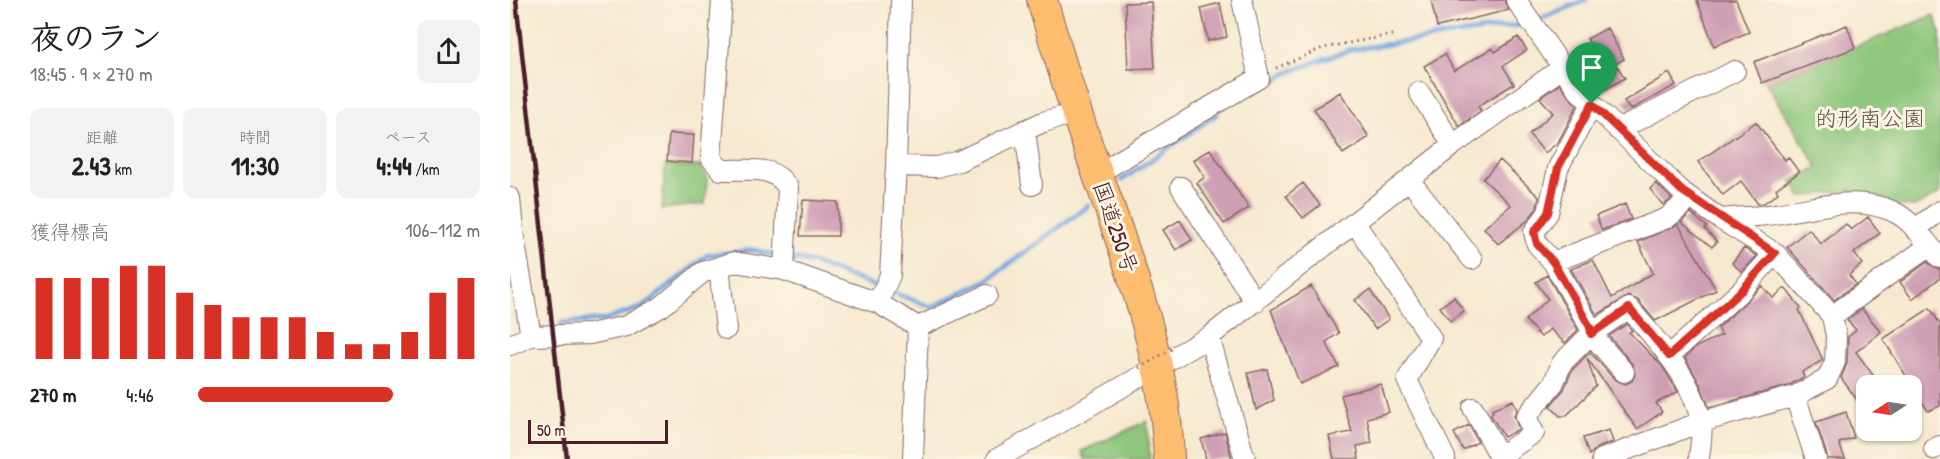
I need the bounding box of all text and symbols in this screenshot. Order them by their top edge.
text: 夜のラン [30,15,162,59]
button: share [417,20,480,83]
pin [1566,42,1617,104]
icon: arrive [1575,51,1608,84]
text: 18:45 · 9 × 270 m [30,60,152,87]
park label: 的形南公園 [1815,103,1925,133]
text: 距離 [86,126,118,148]
text: 時間 [239,126,271,148]
text: ペース [384,126,432,148]
text: 2.43 [72,148,111,183]
text: 11:30 [231,148,279,183]
text: 4:44 [376,148,412,183]
text: km [111,158,132,180]
text: /km [412,158,440,180]
street label: 国道250号 [1086,177,1146,277]
text: 106–112 m [405,216,480,243]
text: 獲得標高 [30,218,110,245]
north arrow [1856,375,1922,441]
map controls [1856,375,1922,441]
text: 270 m [30,381,76,408]
text: 4:46 [126,381,154,408]
scale bar [528,417,668,444]
text: 50 m [537,419,566,441]

